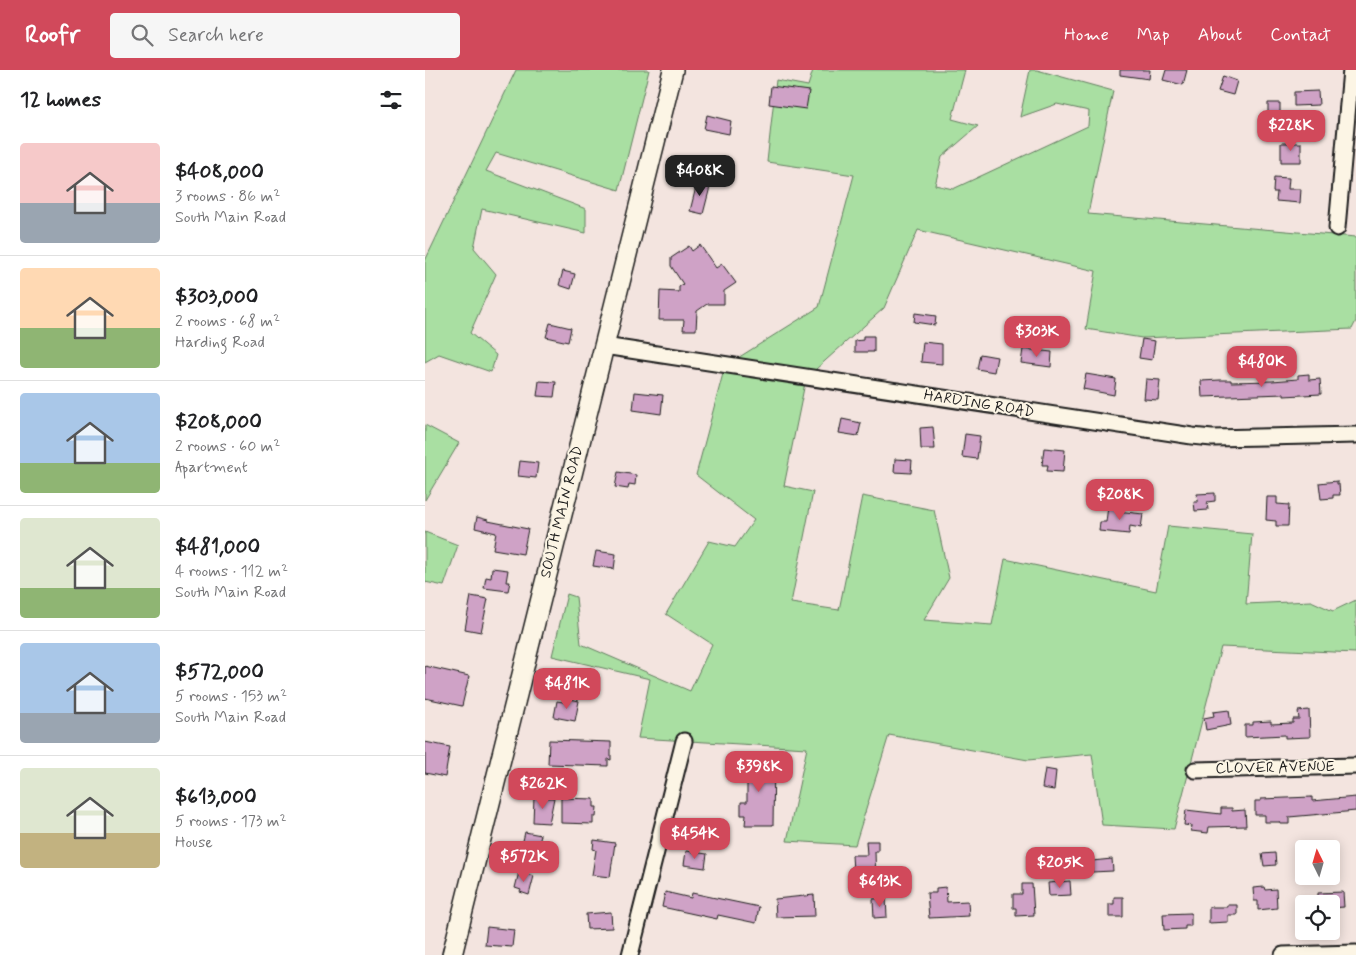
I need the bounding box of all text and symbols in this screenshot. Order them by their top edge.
search box [110,13,460,58]
text: Roofr [25,20,80,51]
icon: search [128,21,156,49]
text: Search here [168,23,264,48]
text: Home [1064,23,1109,47]
text: Map [1137,23,1170,47]
text: About [1198,23,1242,47]
text: Contact [1270,23,1331,47]
text: 12 homes [20,86,101,114]
icon: filters [377,86,405,114]
pin: $228K [1256,109,1326,152]
text: $228K [1268,115,1314,136]
pin: $408K [665,154,735,197]
text: $408,000 [175,158,264,186]
text: $408K [676,160,724,181]
icon: home [60,163,120,223]
text: 3 rooms · 86 m² [175,186,280,207]
text: South Main Road [175,207,286,228]
text: $303,000 [175,283,258,311]
icon: home [60,288,120,348]
text: 2 rooms · 68 m² [175,311,280,332]
pin: $303K [1002,316,1072,358]
text: $303K [1015,321,1059,342]
text: Harding Road [175,332,265,353]
pin: $480K [1227,346,1297,388]
text: $480K [1238,351,1286,372]
street label: HARDING ROAD [922,385,1036,423]
text: $208,000 [175,408,262,436]
icon: home [60,413,120,473]
text: 2 rooms · 60 m² [175,436,280,457]
street label: SOUTH MAIN ROAD [536,444,588,580]
text: Apartment [175,457,248,478]
pin: $208K [1085,478,1155,521]
text: $208K [1097,484,1143,505]
text: $481,000 [175,533,260,561]
icon: home [60,538,120,598]
text: 4 rooms · 112 m² [175,561,288,582]
text: South Main Road [175,582,286,603]
text: $572,000 [175,658,264,686]
icon: home [60,663,120,723]
pin: $481K [532,668,602,710]
text: $481K [544,673,590,694]
text: 5 rooms · 153 m² [175,686,287,707]
text: South Main Road [175,707,286,728]
pin: $398K [724,750,794,793]
text: $398K [736,756,782,777]
street label: CLOVER AVENUE [1215,757,1335,779]
pin: $262K [508,768,578,810]
text: $262K [520,773,566,794]
text: $613,000 [175,783,257,811]
icon: home [60,788,120,848]
text: 5 rooms · 173 m² [175,811,287,832]
pin: $454K [660,818,730,860]
text: $454K [671,823,719,844]
text: House [175,832,213,853]
pin: $572K [489,840,559,883]
north arrow [1295,840,1340,885]
map controls [1295,840,1340,940]
text: $572K [500,846,548,867]
pin: $205K [1025,846,1095,889]
text: $205K [1037,852,1083,873]
pin: $613K [845,866,915,908]
text: $613K [859,871,901,892]
button: locate [1295,895,1340,940]

